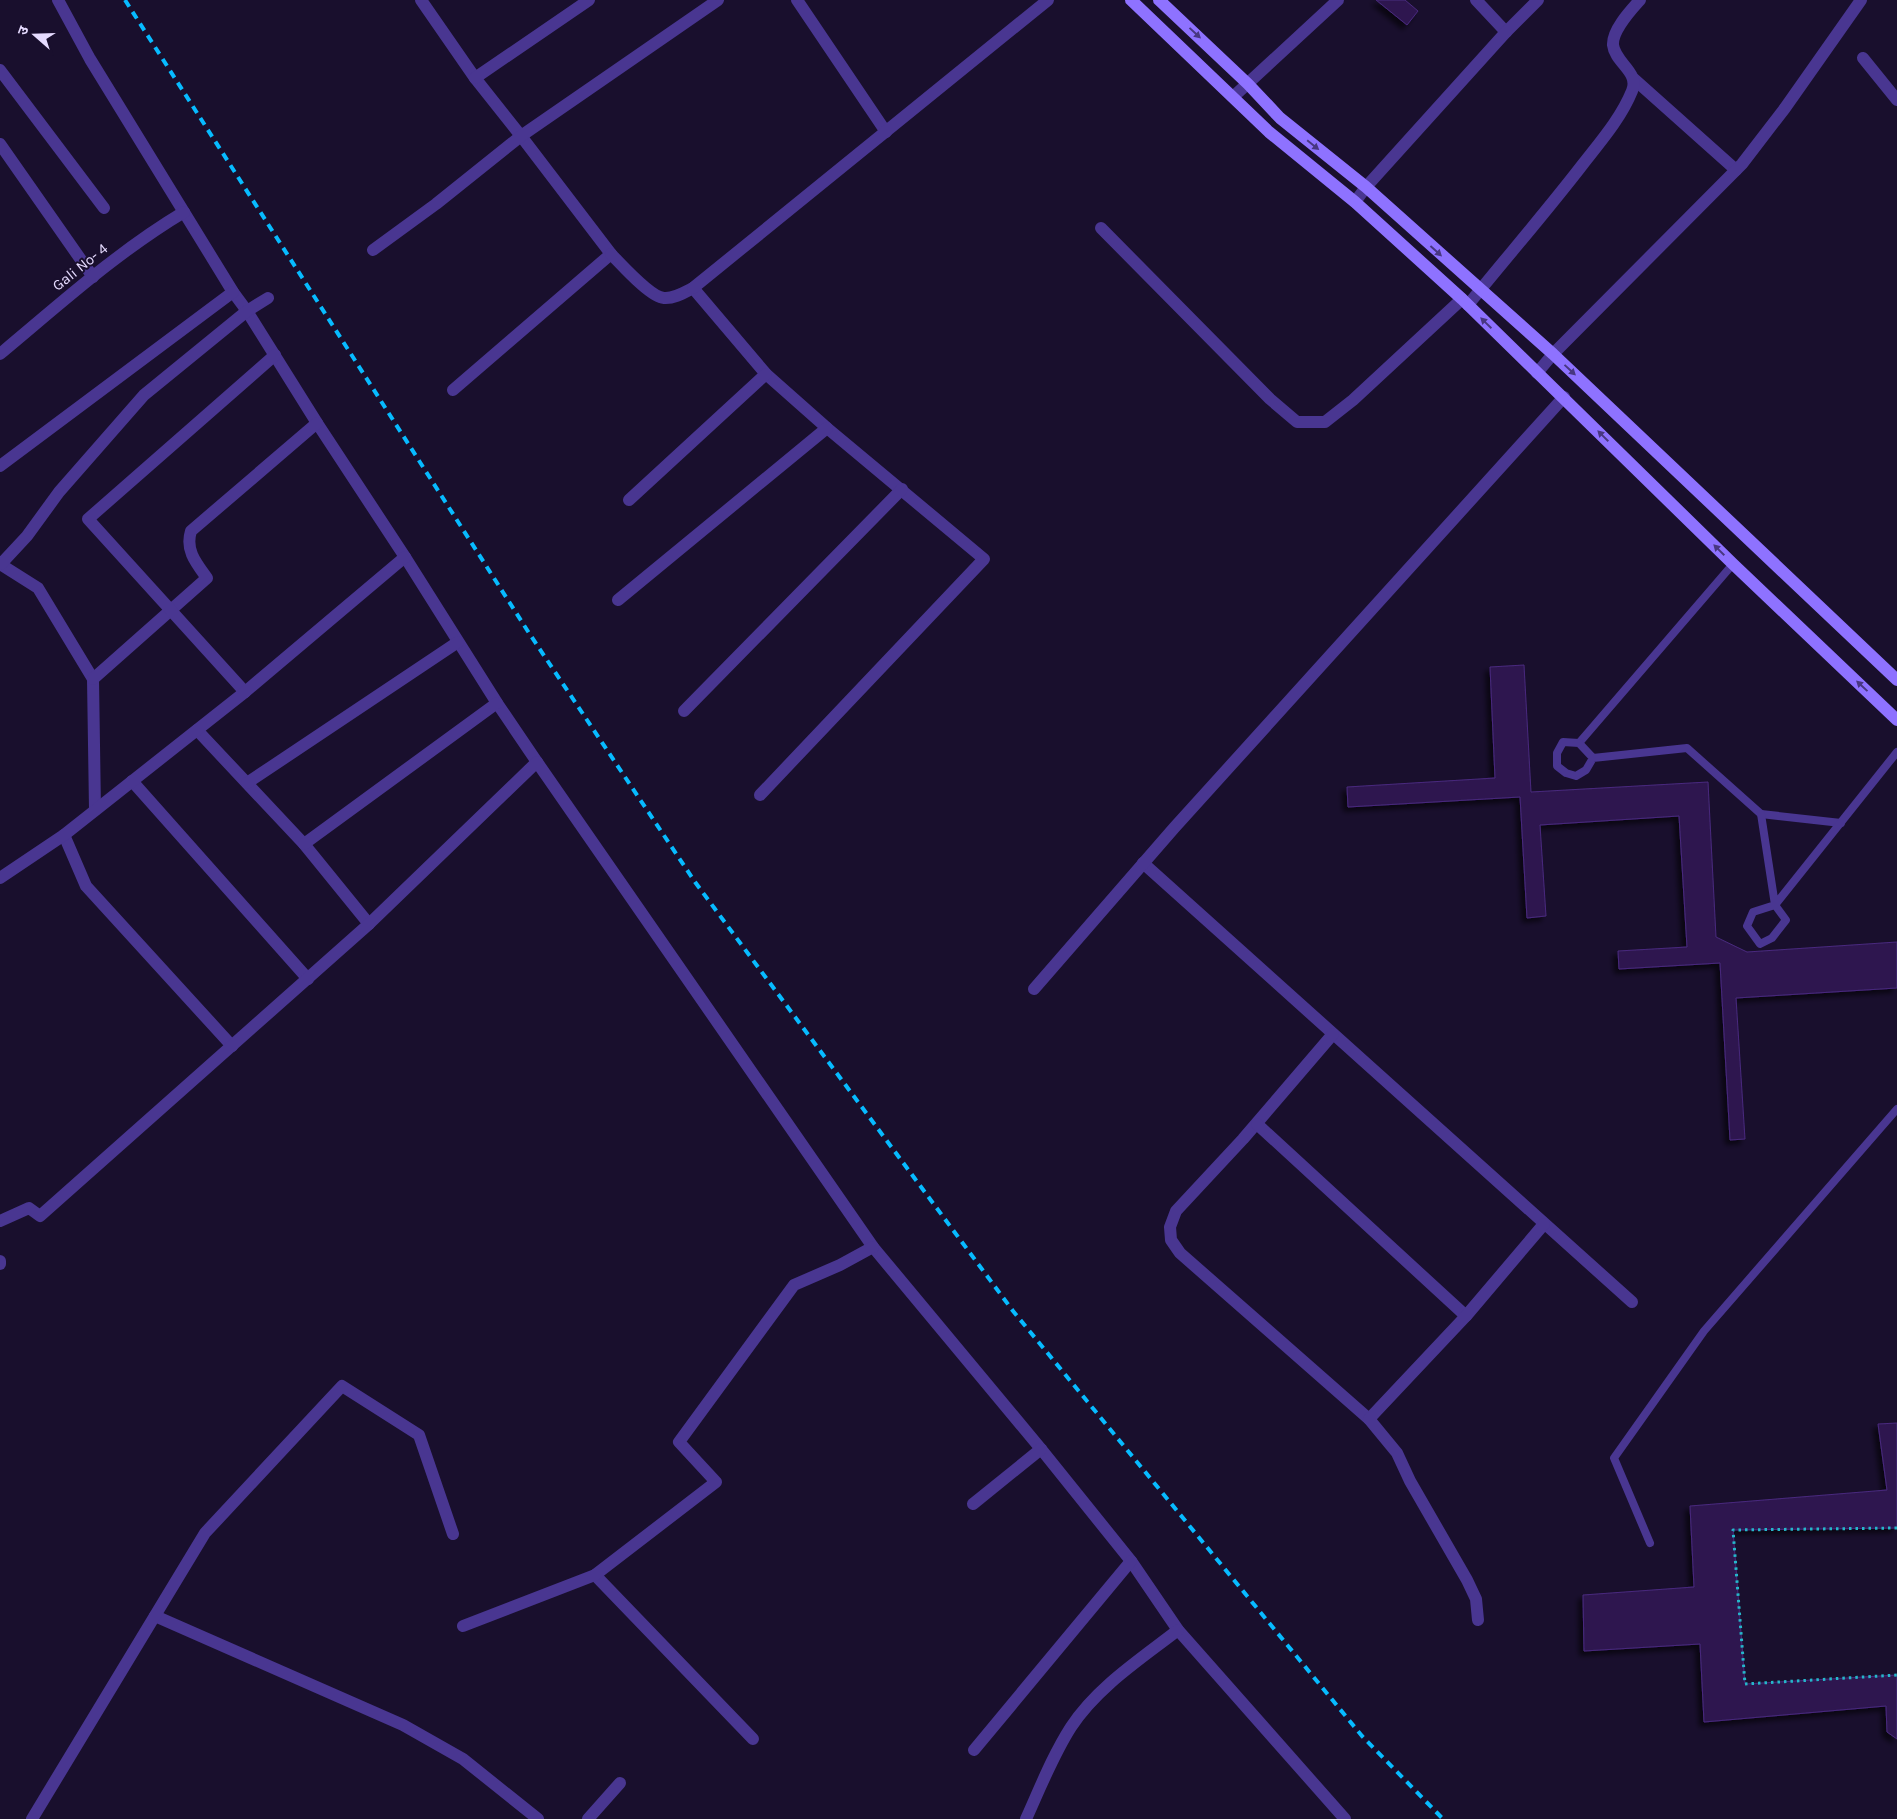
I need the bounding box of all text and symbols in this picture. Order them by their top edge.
north arrow [10,10,60,60]
text: उ [14,23,33,37]
one-way arrow [1188,27,1200,39]
one-way arrow [1306,139,1319,150]
street label: Gali No- 4 [49,239,112,295]
one-way arrow [1429,245,1442,256]
one-way arrow [1481,317,1493,329]
one-way arrow [1564,364,1576,376]
one-way arrow [1597,430,1609,442]
one-way arrow [1713,544,1725,556]
one-way arrow [1856,680,1868,692]

